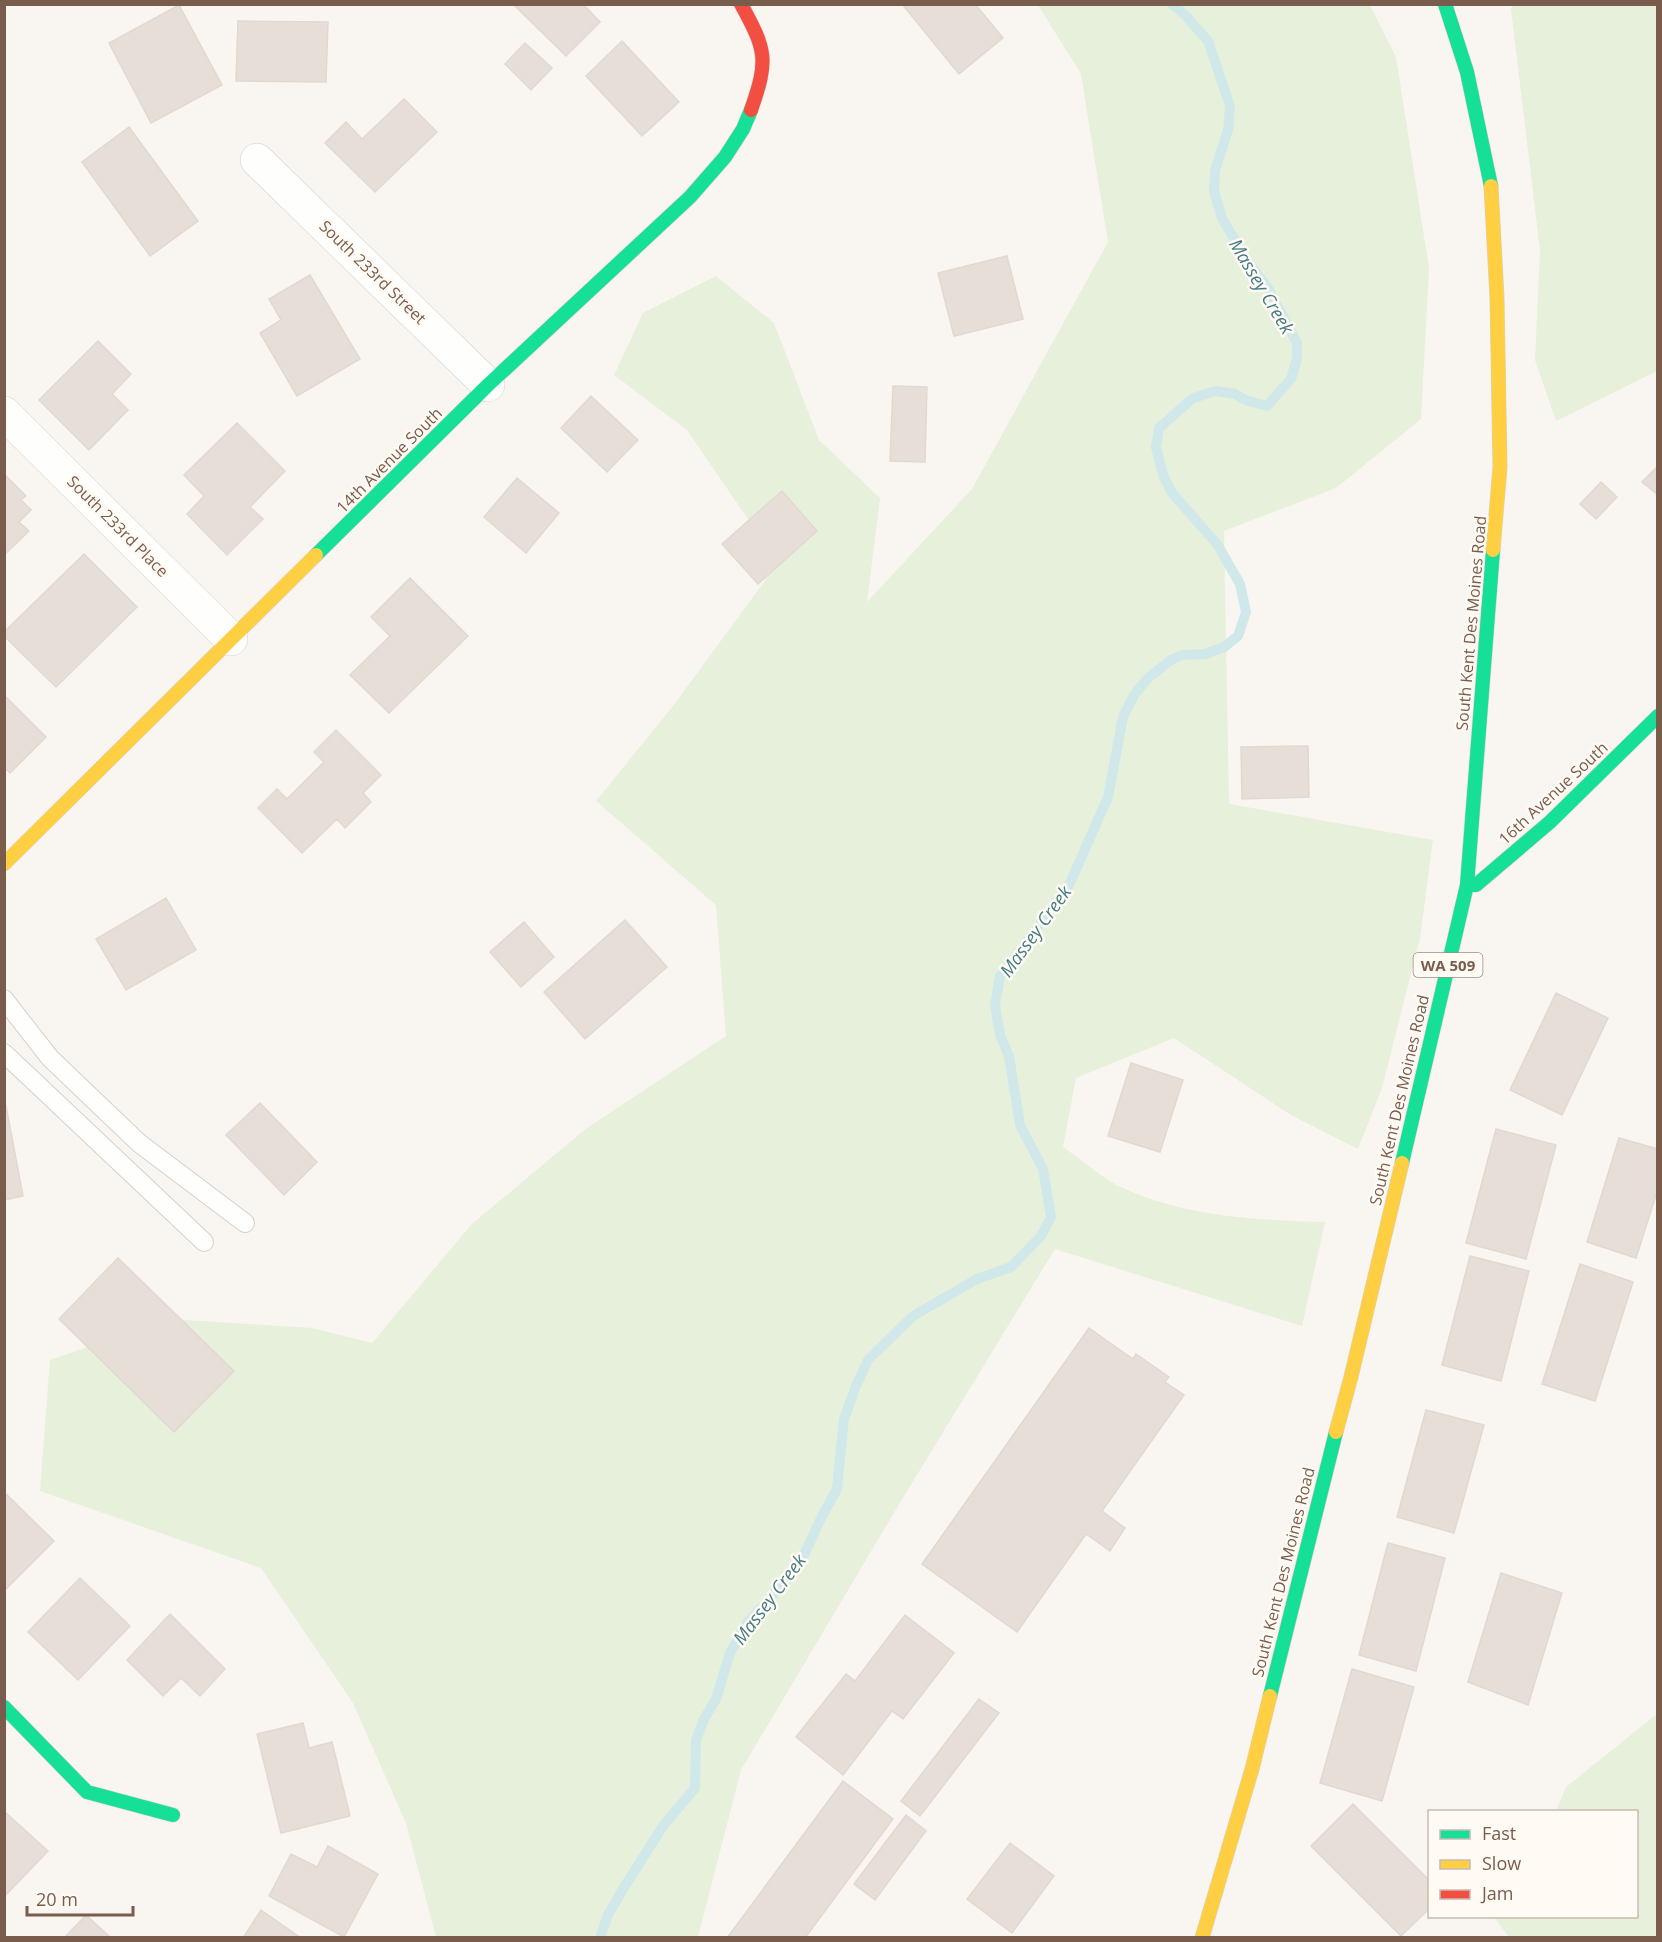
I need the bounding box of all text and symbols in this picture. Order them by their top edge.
street label: South 233rd Street [315,215,431,329]
water label: Massey Creek [1224,234,1300,339]
street label: 14th Avenue South [331,402,447,518]
street label: South 233rd Place [62,470,174,582]
street label: South Kent Des Moines Road [1451,515,1491,731]
street label: 16th Avenue South [1494,737,1612,849]
water label: Massey Creek [994,880,1077,981]
road number: WA 509 [1414,953,1482,977]
street label: South Kent Des Moines Road [1364,993,1434,1207]
street label: South Kent Des Moines Road [1246,1465,1320,1679]
water label: Massey Creek [727,1548,812,1649]
legend [1428,1810,1638,1918]
text: Fast [1482,1821,1516,1845]
text: Slow [1482,1851,1521,1875]
scale bar [27,1879,134,1917]
text: Jam [1480,1881,1514,1905]
text: 20 m [36,1887,78,1911]

